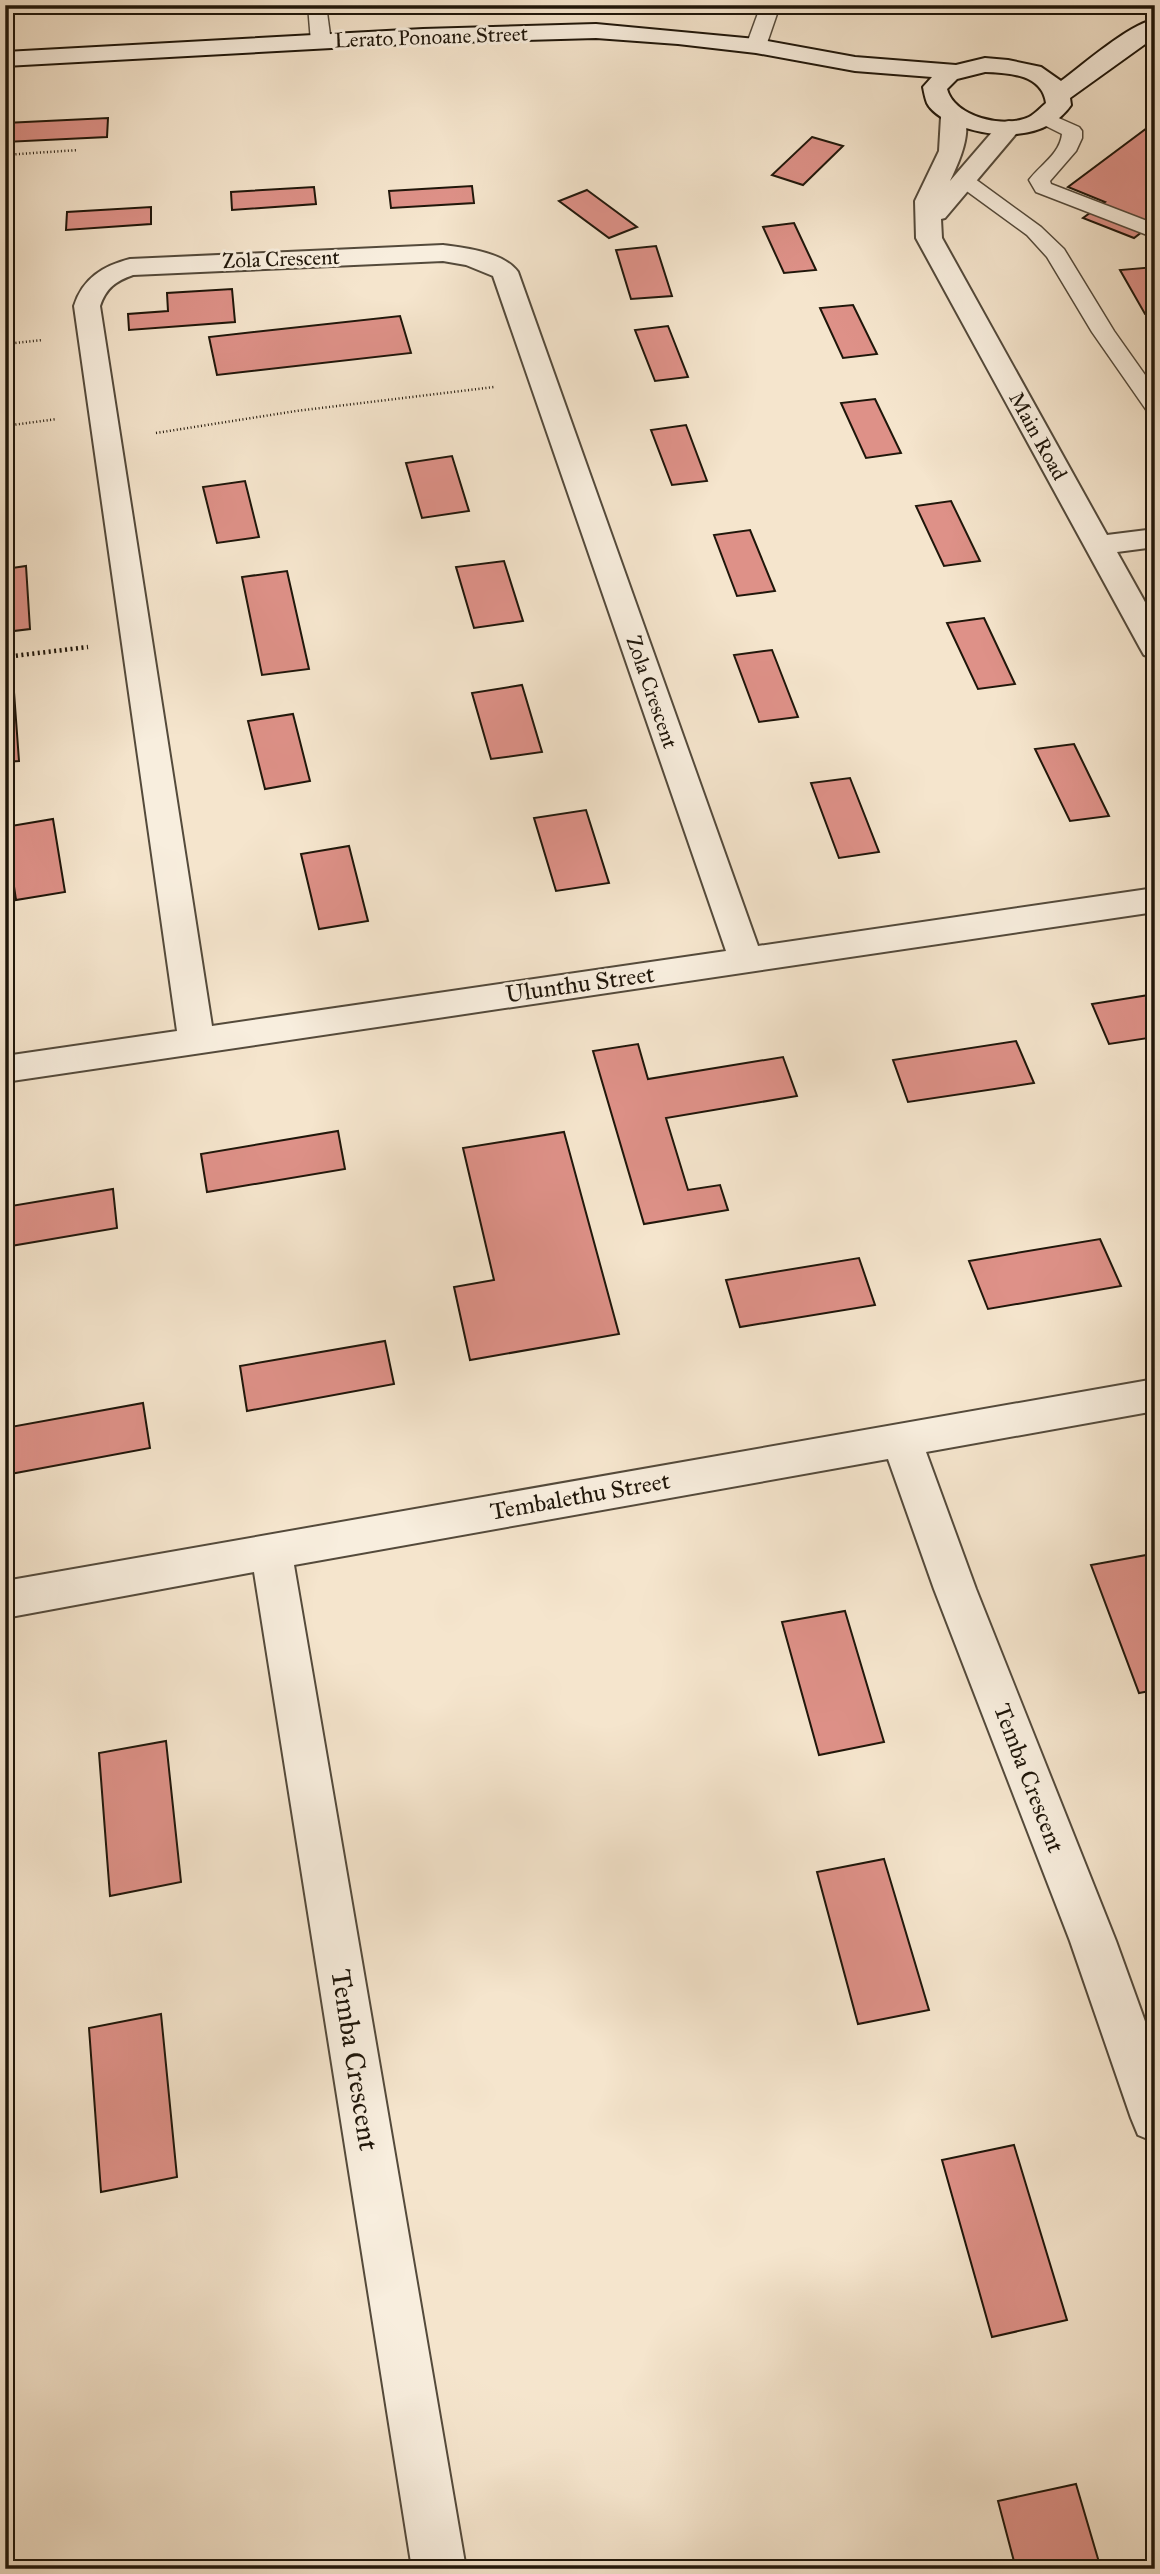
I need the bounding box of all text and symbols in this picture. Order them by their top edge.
street label: Lerato Ponoane Street [334,21,529,53]
street label: Zola Crescent [222,244,341,274]
street label: Main Road [1003,387,1073,485]
street label: Zola Crescent [621,632,684,752]
street label: Ulunthu Street [504,959,657,1009]
street label: Tembalethu Street [488,1465,673,1527]
street label: Temba Crescent [987,1699,1071,1857]
street label: Temba Crescent [323,1967,387,2153]

